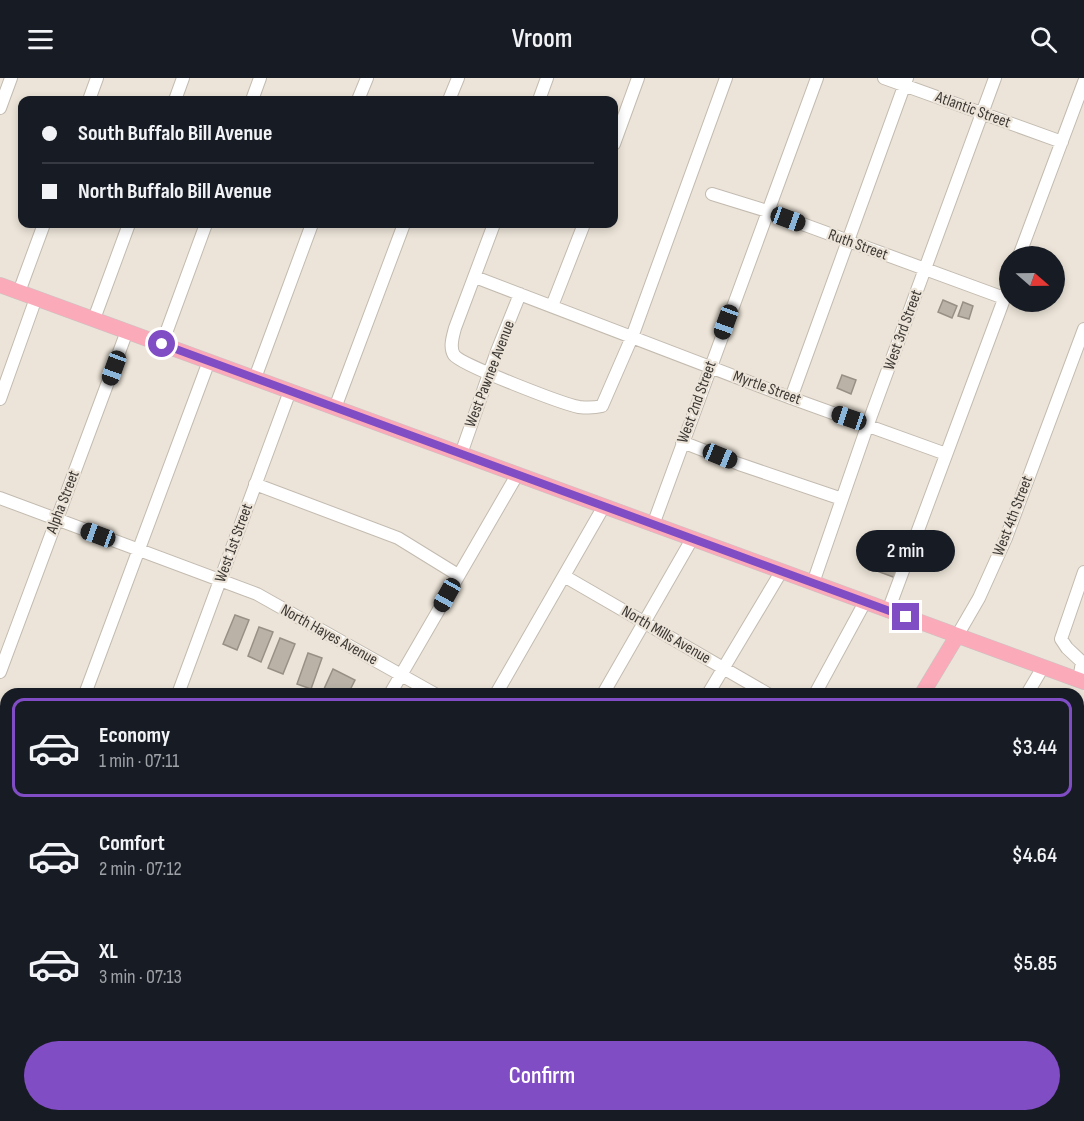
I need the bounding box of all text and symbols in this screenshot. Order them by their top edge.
icon: menu [24,23,57,56]
text: Vroom [512,23,572,55]
icon: search [1027,23,1060,56]
street label: Atlantic Street [932,87,1013,132]
text: South Buffalo Bill Avenue [78,120,272,147]
text: North Buffalo Bill Avenue [78,178,272,205]
car [768,204,808,234]
street label: Ruth Street [826,225,891,265]
north arrow [999,246,1065,312]
map controls [999,246,1065,312]
street label: West 3rd Street [880,287,926,373]
car [711,302,741,342]
street label: West Pawnee Avenue [461,318,519,430]
route start [148,330,175,357]
car [99,348,129,388]
street label: West 2nd Street [673,358,721,446]
street label: Myrtle Street [730,367,804,409]
car [829,404,869,432]
car [700,441,740,471]
street label: Alpha Street [42,468,84,537]
street label: West 4th Street [989,473,1037,559]
street label: West 1st Street [211,501,257,585]
car [78,520,118,550]
callout: 2 min [856,530,956,572]
text: 2 min [887,539,924,563]
car [430,575,464,615]
street label: North Hayes Avenue [277,601,381,669]
street label: North Mills Avenue [618,602,714,668]
route end [892,603,919,630]
icon: car [27,721,81,775]
text: Economy [99,722,170,749]
text: $3.44 [1012,734,1057,761]
text: 1 min · 07:11 [99,749,179,773]
icon: car [27,829,81,883]
text: Comfort [99,830,165,857]
text: $4.64 [1012,842,1057,869]
text: 2 min · 07:12 [99,857,182,881]
icon: car [27,937,81,991]
text: XL [99,938,118,965]
text: $5.85 [1013,950,1057,977]
text: 3 min · 07:13 [99,965,182,989]
button: Confirm [24,1041,1060,1110]

